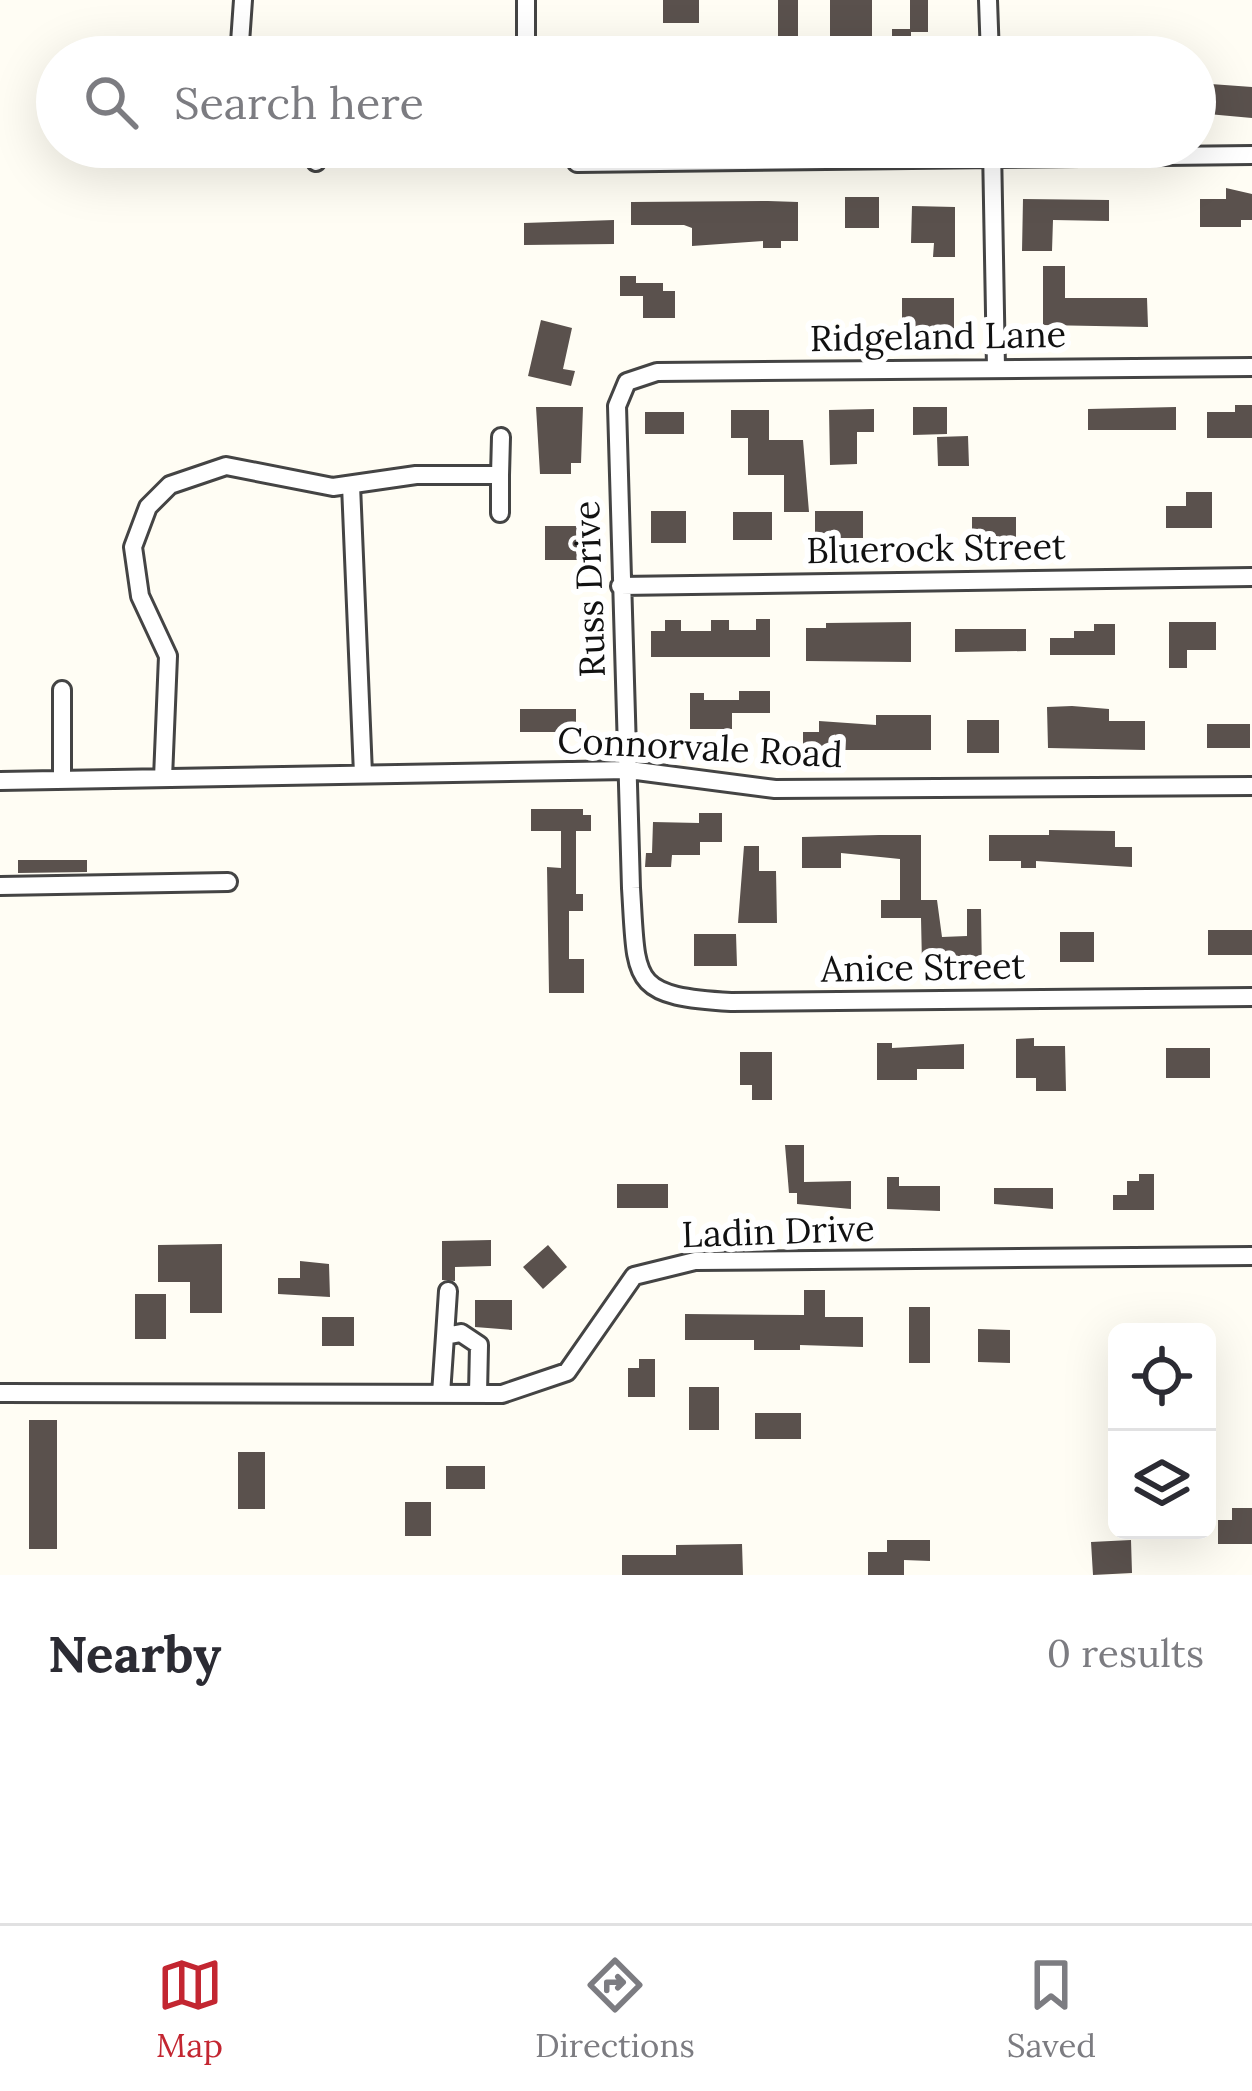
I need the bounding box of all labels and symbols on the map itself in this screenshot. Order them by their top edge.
street label: Ridgeland Lane [809,311,1067,361]
street label: Russ Drive [563,500,615,678]
street label: Bluerock Street [806,523,1066,573]
street label: Connorvale Road [556,717,844,777]
street label: Anice Street [819,942,1026,992]
street label: Ladin Drive [681,1205,875,1257]

